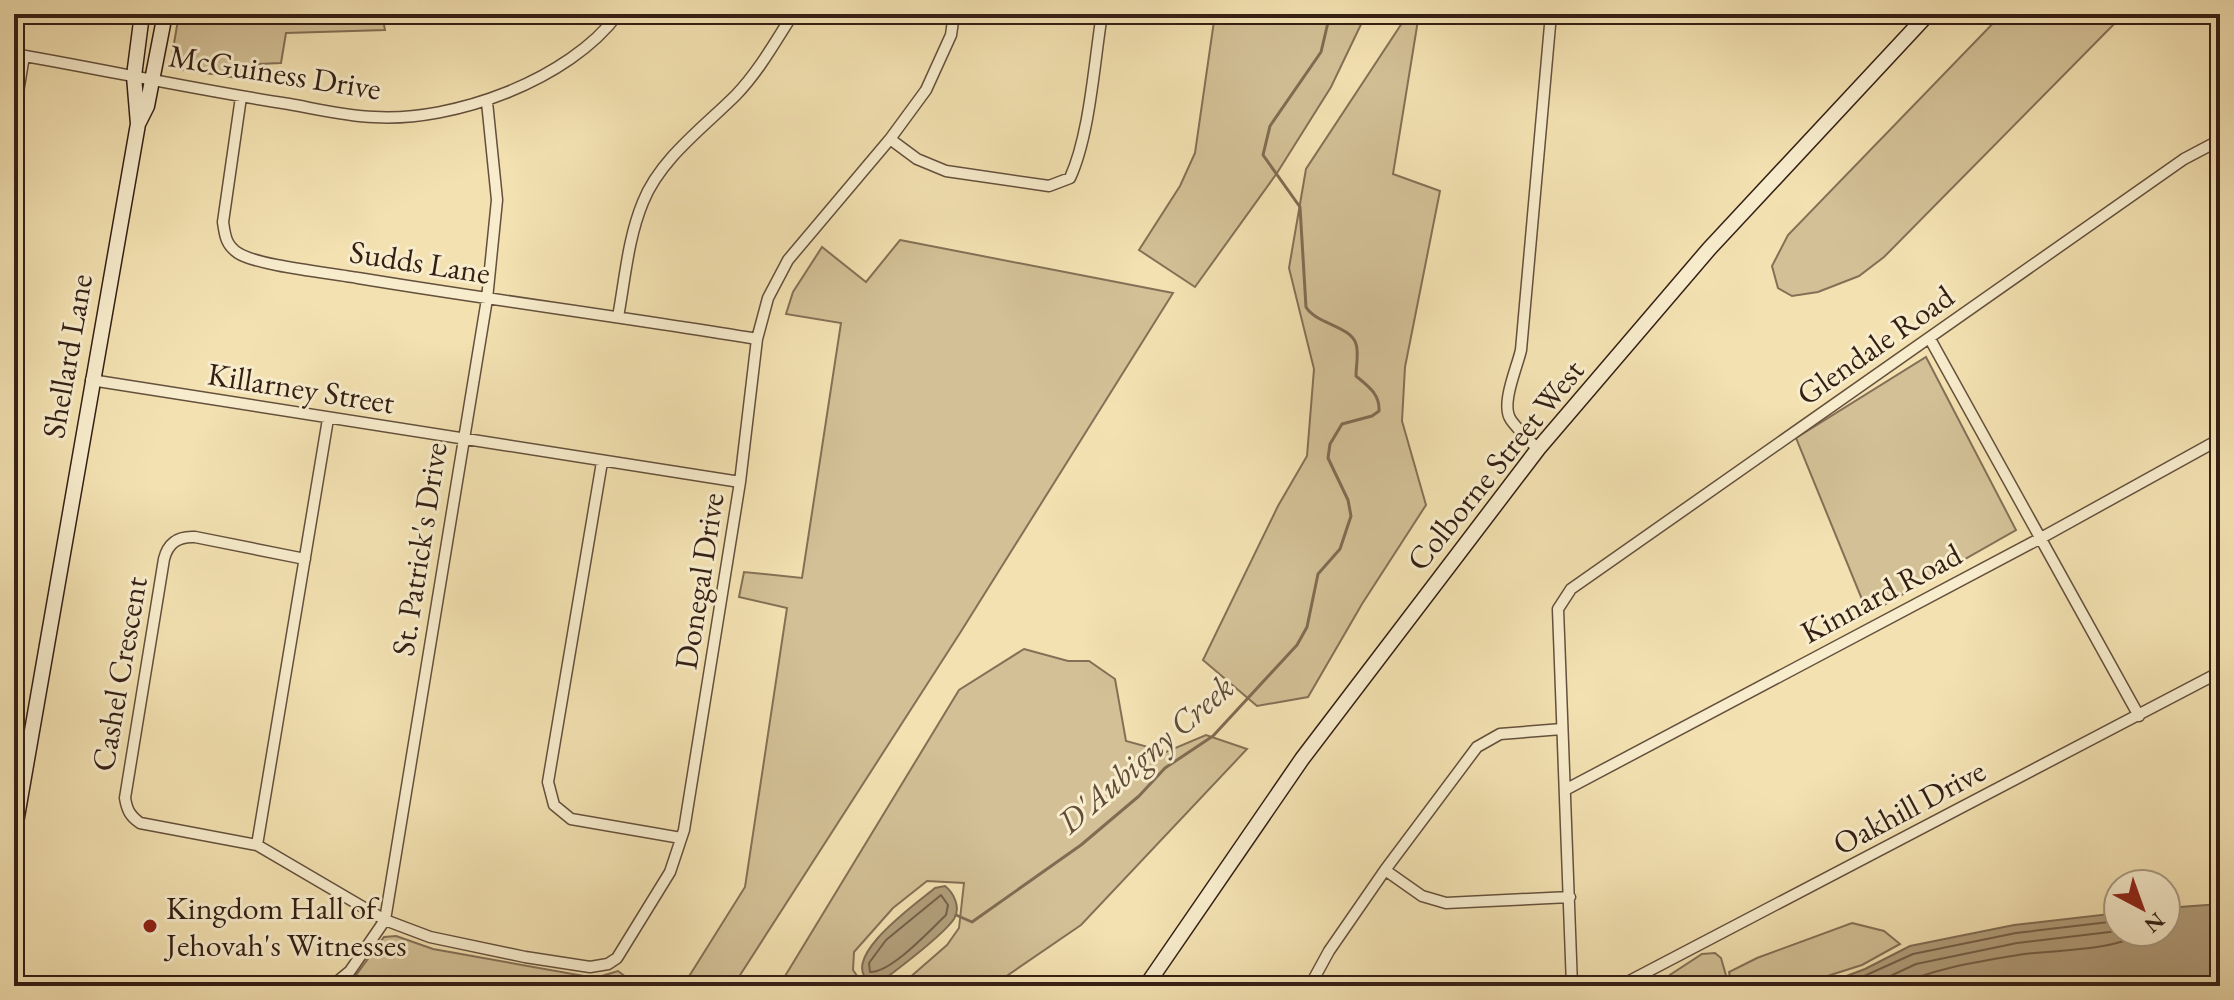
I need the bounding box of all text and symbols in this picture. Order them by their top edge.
street label: McGuiness Drive [166,35,384,109]
street label: Sudds Lane [347,230,493,294]
street label: Shellard Lane [32,271,102,441]
street label: Glendale Road [1788,275,1963,415]
street label: Colborne Street West [1397,351,1593,579]
street label: Killarney Street [205,353,397,423]
street label: St. Patrick's Drive [381,439,457,659]
street label: Donegal Drive [664,490,734,672]
street label: Kinnard Road [1793,533,1969,653]
street label: Cashel Crescent [81,573,157,775]
water label: D'Aubigny Creek [1047,665,1243,844]
street label: Oakhill Drive [1826,749,1992,865]
north arrow [2102,868,2182,948]
place label: Kingdom Hall of Jehovah's Witnesses [163,887,407,966]
text: N [2138,906,2171,940]
marker: Kingdom Hall of Jehovah's Witnesses [141,917,159,935]

